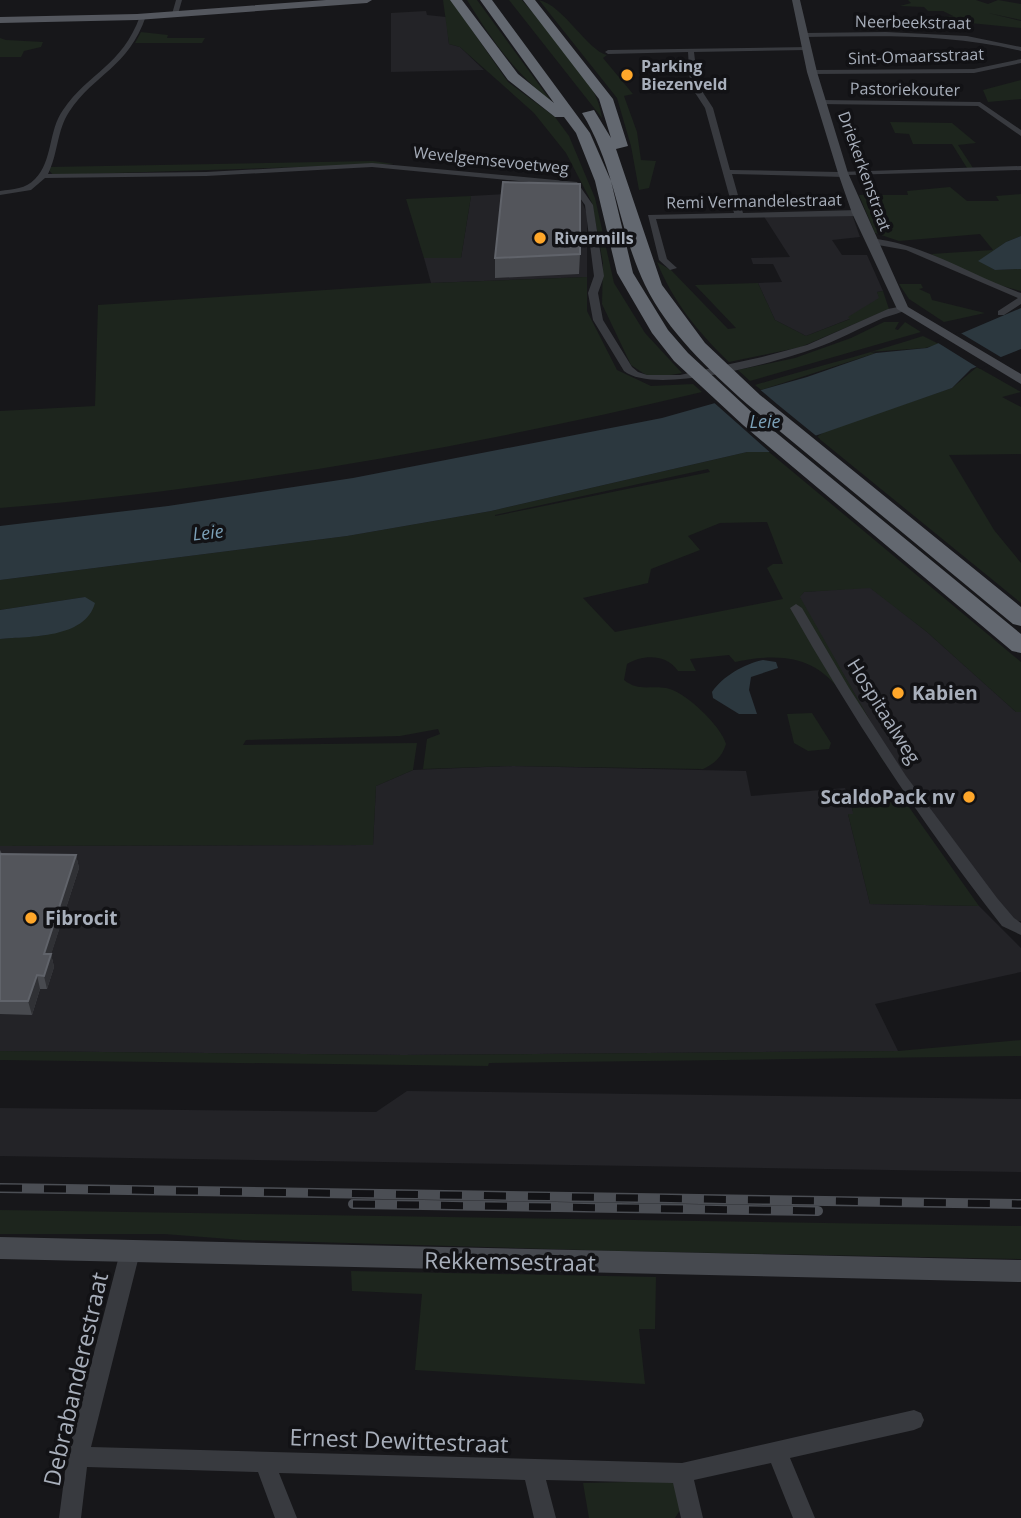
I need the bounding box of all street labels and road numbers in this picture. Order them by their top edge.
street label: Neerbeekstraat [855,10,972,34]
street label: Sint-Omaarsstraat [848,43,985,69]
street label: Pastoriekouter [850,77,961,101]
street label: Driekerkenstraat [833,108,897,234]
street label: Wevelgemsevoetweg [412,141,570,179]
street label: Remi Vermandelestraat [666,188,842,214]
street label: Hospitaalweg [841,654,927,768]
street label: Rekkemsestraat [424,1244,596,1278]
street label: Debrabanderestraat [35,1269,115,1489]
street label: Ernest Dewittestraat [289,1420,509,1460]

